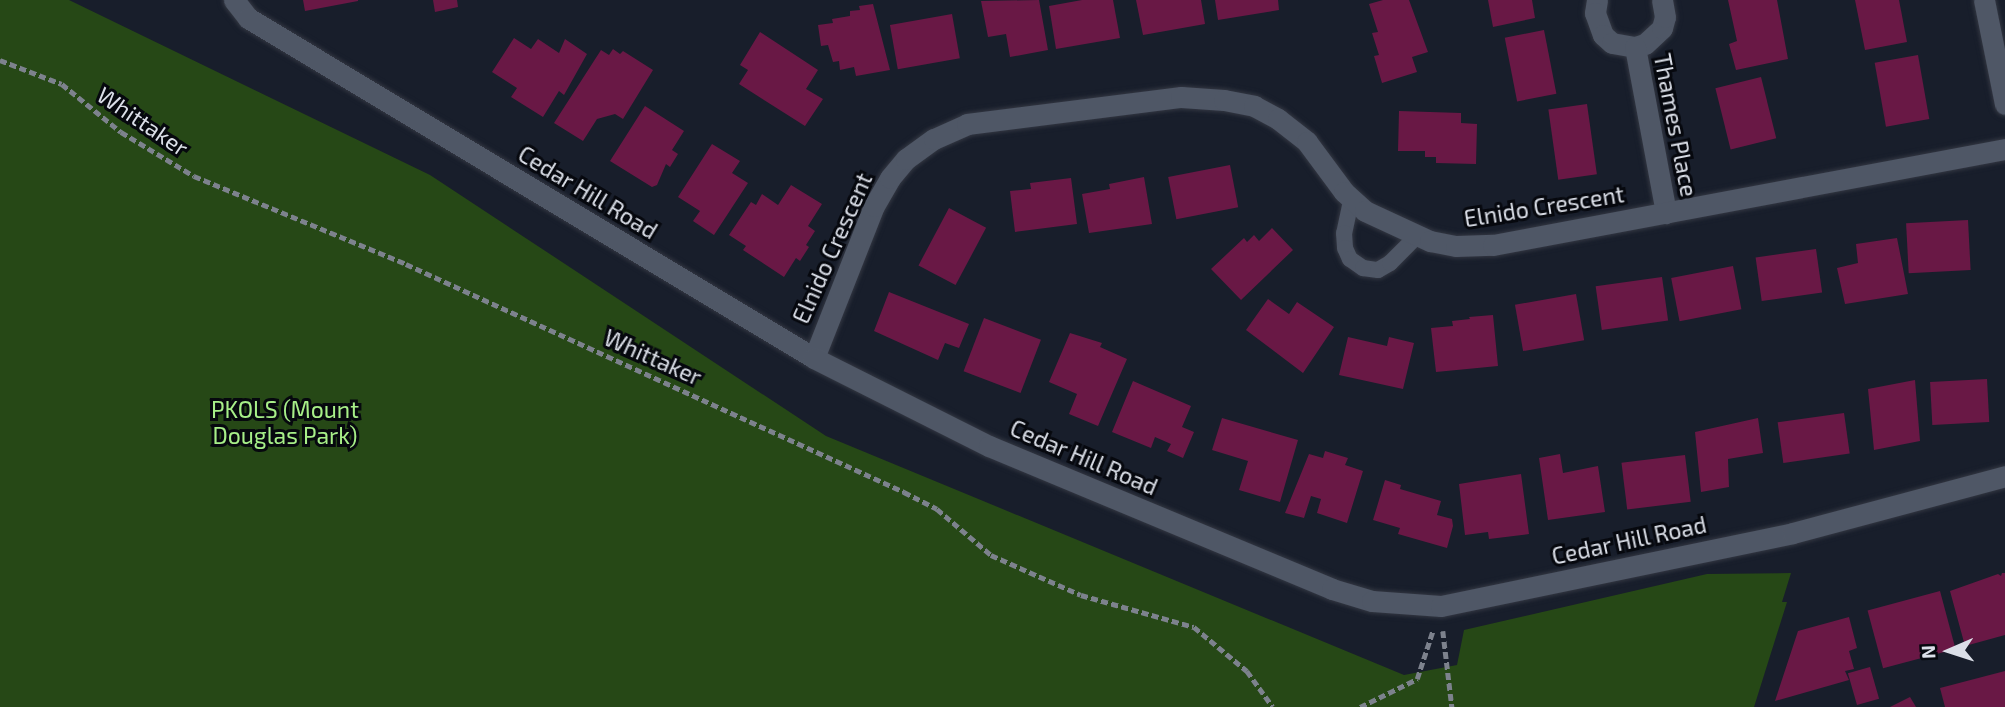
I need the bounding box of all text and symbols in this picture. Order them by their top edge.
street label: Thames Place [1649,51,1703,199]
street label: Whittaker [92,80,194,162]
street label: Cedar Hill Road [513,139,663,245]
street label: Elnido Crescent [786,169,878,327]
street label: Elnido Crescent [1462,180,1626,232]
street label: Whittaker [600,323,706,391]
park label: PKOLS (Mount Douglas Park) [211,395,359,449]
street label: Cedar Hill Road [1006,413,1162,501]
street label: Cedar Hill Road [1549,510,1709,570]
north arrow [1914,616,1984,686]
text: N [1916,645,1939,660]

